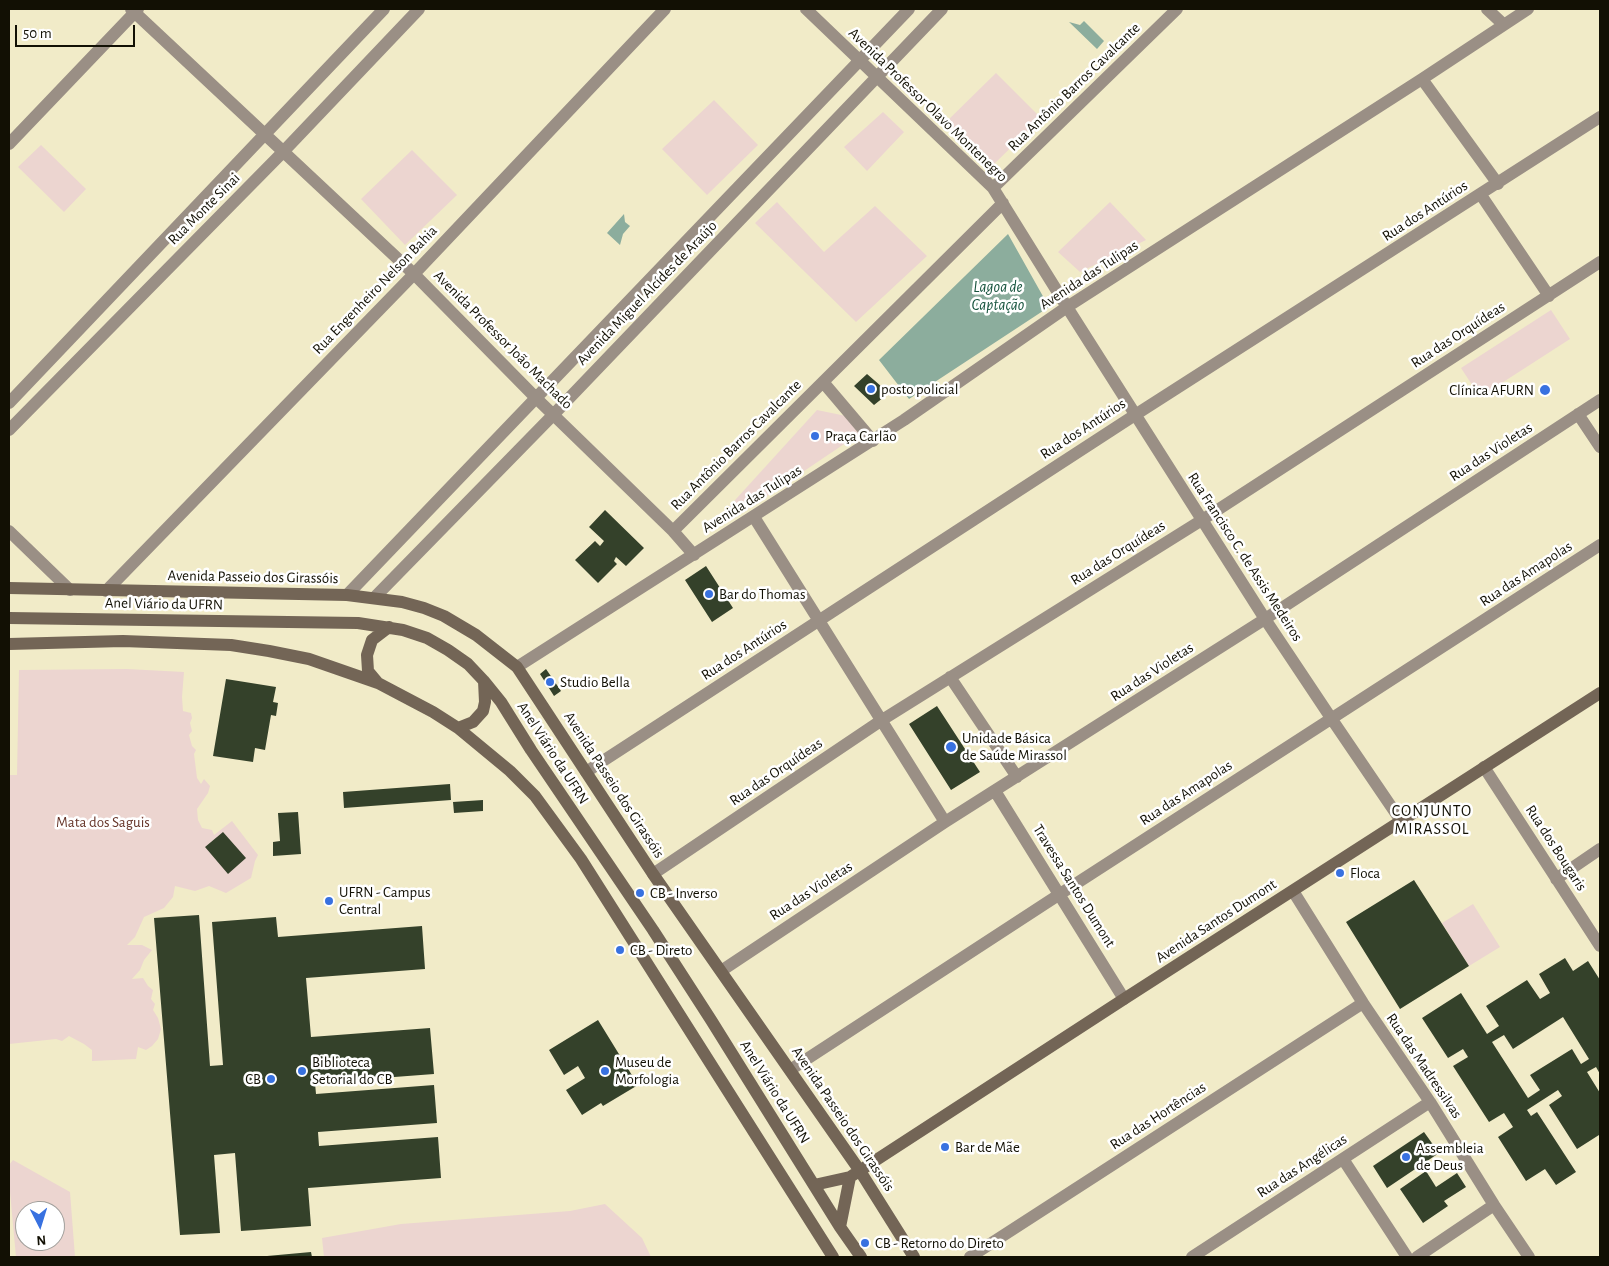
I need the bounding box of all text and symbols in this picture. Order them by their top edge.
scale bar [18,15,138,47]
street label: Rua Antônio Barros Cavalcante [1004,19,1144,155]
street label: Avenida Professor Olavo Montenegro [845,24,1011,186]
text: 50 m [23,26,52,41]
street label: Rua Monte Sinai [164,169,244,249]
street label: Rua dos Antúrios [1379,177,1471,245]
street label: Avenida Miguel Alcídes de Araújo [573,217,721,369]
street label: Rua Engenheiro Nelson Bahia [309,222,441,358]
street label: Avenida das Tulipas [1036,236,1142,314]
street label: Avenida Professor João Machado [430,267,576,413]
water label: Lagoa de Captação [972,277,1024,315]
street label: Rua das Orquídeas [1408,298,1508,372]
street label: Rua Antônio Barros Cavalcante [667,376,805,514]
place label: posto policial [881,380,958,398]
place label: Clínica AFURN [1449,381,1534,399]
marker: posto policial [865,383,877,395]
marker: Clínica AFURN [1538,383,1552,397]
street label: Rua dos Antúrios [1037,395,1129,463]
street label: Rua das Violetas [1446,419,1536,485]
place label: Praça Carlão [825,427,897,445]
marker: Praça Carlão [809,430,821,442]
street label: Avenida das Tulipas [699,461,805,537]
street label: Rua Francisco C. de Assis Medeiros [1184,469,1306,645]
street label: Rua das Orquídeas [1067,517,1169,589]
street label: Rua das Amapolas [1476,537,1576,611]
street label: Avenida Passeio dos Girassóis [167,567,339,587]
place label: Bar do Thomas [719,585,805,603]
marker: Bar do Thomas [703,588,715,600]
street label: Anel Viário da UFRN [105,594,223,614]
street label: Rua dos Antúrios [698,616,790,684]
street label: Rua das Violetas [1107,639,1197,705]
place label: Studio Bella [560,673,630,691]
marker: Studio Bella [544,676,556,688]
street label: Anel Viário da UFRN [513,699,593,807]
street label: Avenida Passeio dos Girassóis [560,708,668,862]
place label: Unidade Básica de Saúde Mirassol [962,729,1067,764]
street label: Rua das Orquídeas [726,734,826,810]
marker: Unidade Básica de Saúde Mirassol [944,740,958,754]
street label: Rua das Amapolas [1136,756,1236,830]
district label: CONJUNTO MIRASSOL [1391,801,1473,839]
street label: Rua dos Bougaris [1521,802,1591,894]
park label: Mata dos Saguis [56,813,150,831]
street label: Travessa Santos Dumont [1029,821,1119,951]
street label: Rua das Violetas [766,858,856,924]
place label: Floca [1350,864,1380,882]
marker: Floca [1334,867,1346,879]
street label: Avenida Santos Dumont [1152,875,1280,967]
place label: UFRN - Campus Central [339,883,430,918]
place label: CB - Inverso [650,884,718,902]
marker: CB - Inverso [634,887,646,899]
marker: UFRN - Campus Central [323,895,335,907]
place label: CB - Direto [630,941,692,959]
marker: CB - Direto [614,944,626,956]
street label: Rua das Madressilvas [1382,1010,1466,1122]
street label: Anel Viário da UFRN [736,1037,814,1147]
street label: Avenida Passeio dos Girassóis [788,1043,898,1195]
place label: Biblioteca Setorial do CB [312,1053,393,1088]
place label: Museu de Morfologia [615,1053,679,1088]
marker: Biblioteca Setorial do CB [296,1065,308,1077]
marker: Museu de Morfologia [599,1065,611,1077]
place label: CB [245,1070,261,1088]
marker: CB [265,1073,277,1085]
street label: Rua das Hortências [1107,1078,1209,1154]
street label: Rua das Angélicas [1254,1130,1350,1202]
place label: Bar de Mãe [955,1138,1020,1156]
place label: Assembleia de Deus [1416,1139,1484,1174]
marker: Bar de Mãe [939,1141,951,1153]
marker: Assembleia de Deus [1400,1151,1412,1163]
north arrow [15,1201,65,1251]
text: N [36,1233,47,1247]
place label: CB - Retorno do Direto [875,1234,1004,1252]
marker: CB - Retorno do Direto [859,1237,871,1249]

